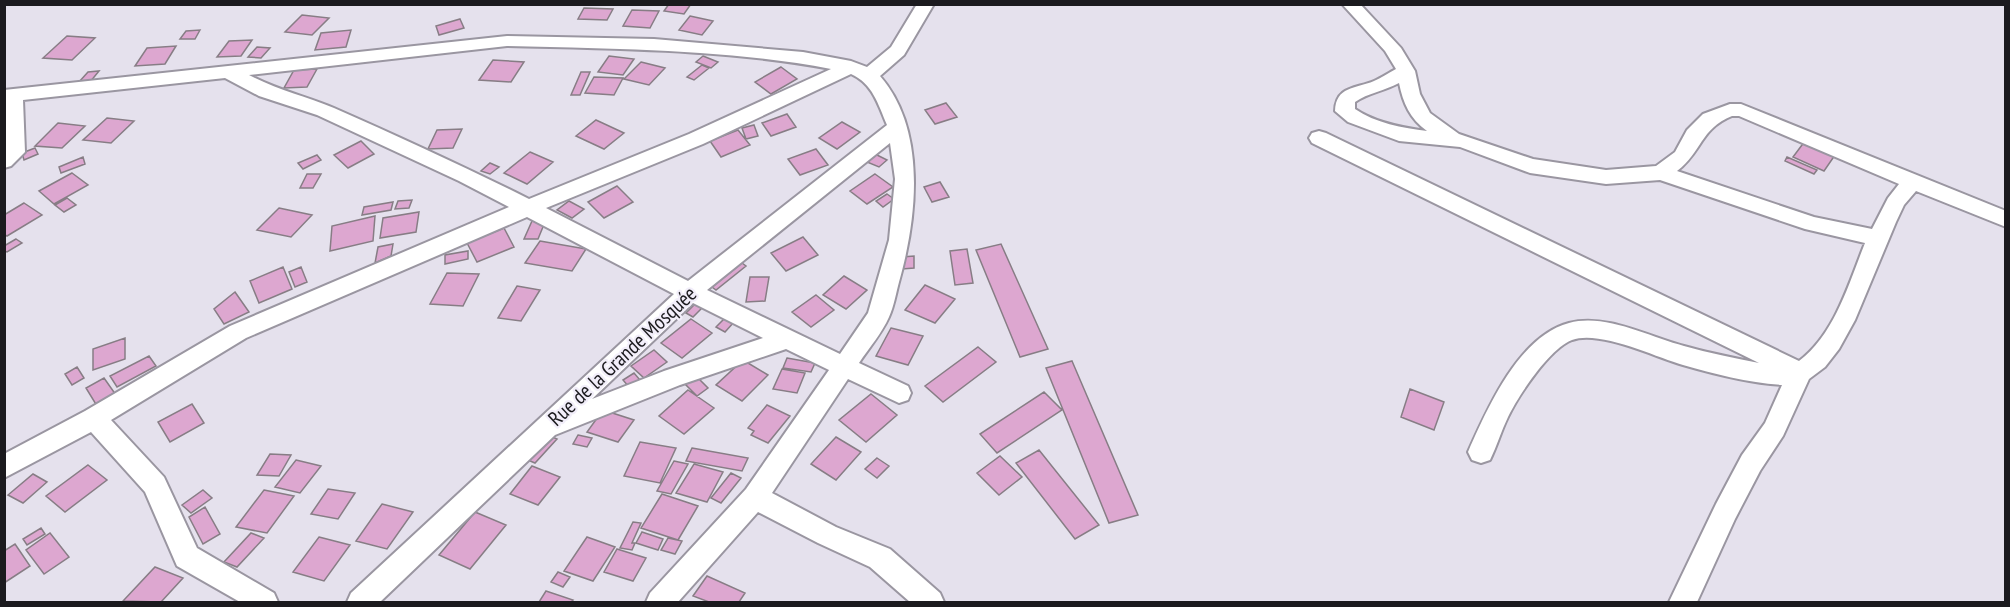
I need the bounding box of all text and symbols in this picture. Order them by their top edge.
street label: Rue de la Grande Mosquée [542,280,702,432]

